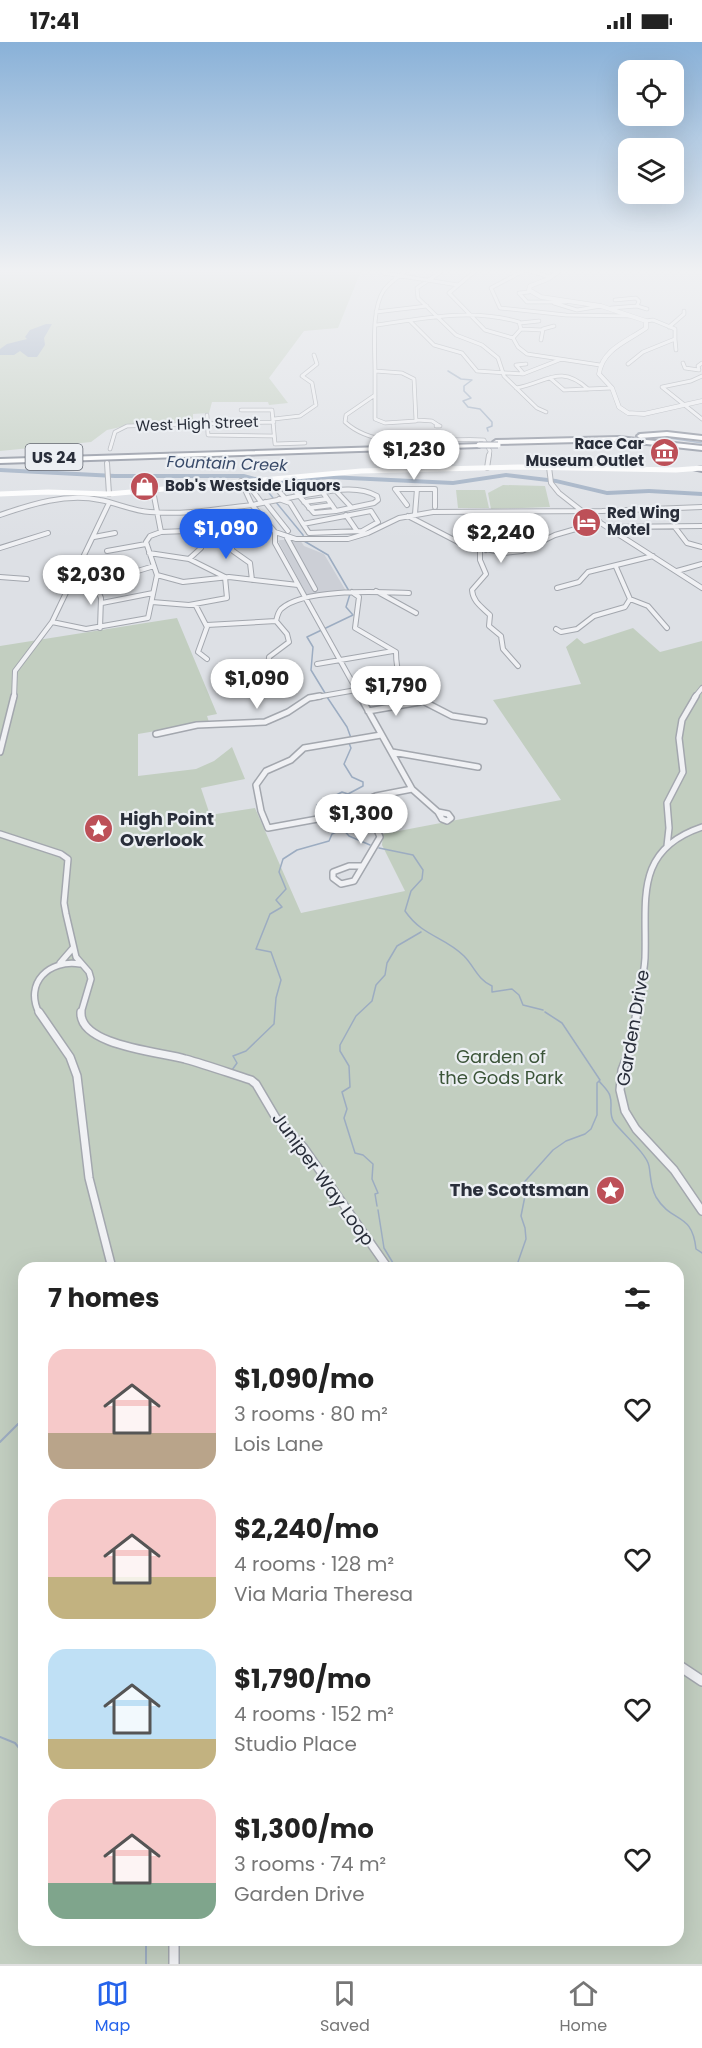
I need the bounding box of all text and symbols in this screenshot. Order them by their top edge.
text: 17:41 [30,6,79,37]
map controls [618,60,684,204]
button: locate [618,60,684,126]
button: layers [618,138,684,204]
street label: West High Street [135,411,259,436]
pin: $1,230 [365,430,463,481]
place label: Race Car Museum Outlet [526,433,645,471]
text: $1,230 [383,435,445,463]
museum icon: Race Car Museum Outlet [649,437,681,469]
road number: US 24 [26,444,82,470]
water label: Fountain Creek [166,450,288,477]
shop icon: Bob's Westside Liquors [128,470,160,502]
place label: Bob's Westside Liquors [165,475,341,496]
place label: Red Wing Motel [607,502,680,540]
hotel icon: Red Wing Motel [570,506,602,538]
pin: $1,090 [177,509,275,560]
pin: $2,240 [452,513,550,564]
text: $1,090 [194,514,258,542]
text: $2,240 [467,518,535,546]
pin: $2,030 [42,555,140,606]
text: $2,030 [57,560,125,588]
pin: $1,090 [208,659,306,710]
text: $1,090 [225,664,289,692]
pin: $1,790 [347,666,445,717]
text: $1,790 [365,671,427,699]
pin: $1,300 [312,794,410,845]
text: $1,300 [329,799,393,827]
place label: High Point Overlook [120,806,214,852]
place icon: High Point Overlook [83,813,115,845]
street label: Garden Drive [610,968,655,1088]
park label: Garden of the Gods Park [439,1044,564,1090]
street label: Juniper Way Loop [266,1107,380,1251]
place icon: The Scottsman [594,1174,626,1206]
place label: The Scottsman [450,1177,589,1202]
text: 7 homes [48,1280,160,1316]
icon: filters [621,1282,654,1315]
text: $1,090/mo [234,1361,374,1397]
icon: home [96,1373,168,1445]
icon: heart [621,1393,654,1426]
text: 3 rooms · 80 m² [234,1400,388,1428]
text: Lois Lane [234,1430,324,1458]
text: $2,240/mo [234,1511,379,1547]
icon: home [96,1523,168,1595]
icon: heart [621,1543,654,1576]
text: 4 rooms · 128 m² [234,1550,394,1578]
text: Via Maria Theresa [234,1580,413,1608]
text: $1,790/mo [234,1661,371,1697]
icon: home [96,1673,168,1745]
icon: heart [621,1693,654,1726]
text: 4 rooms · 152 m² [234,1700,394,1728]
text: Studio Place [234,1730,357,1758]
text: $1,300/mo [234,1811,374,1847]
icon: home [96,1823,168,1895]
icon: heart [621,1843,654,1876]
text: 3 rooms · 74 m² [234,1850,386,1878]
text: Garden Drive [234,1880,365,1908]
tab: Map [95,1977,130,2038]
tab: Saved [320,1977,370,2038]
tab: Home [559,1977,607,2038]

